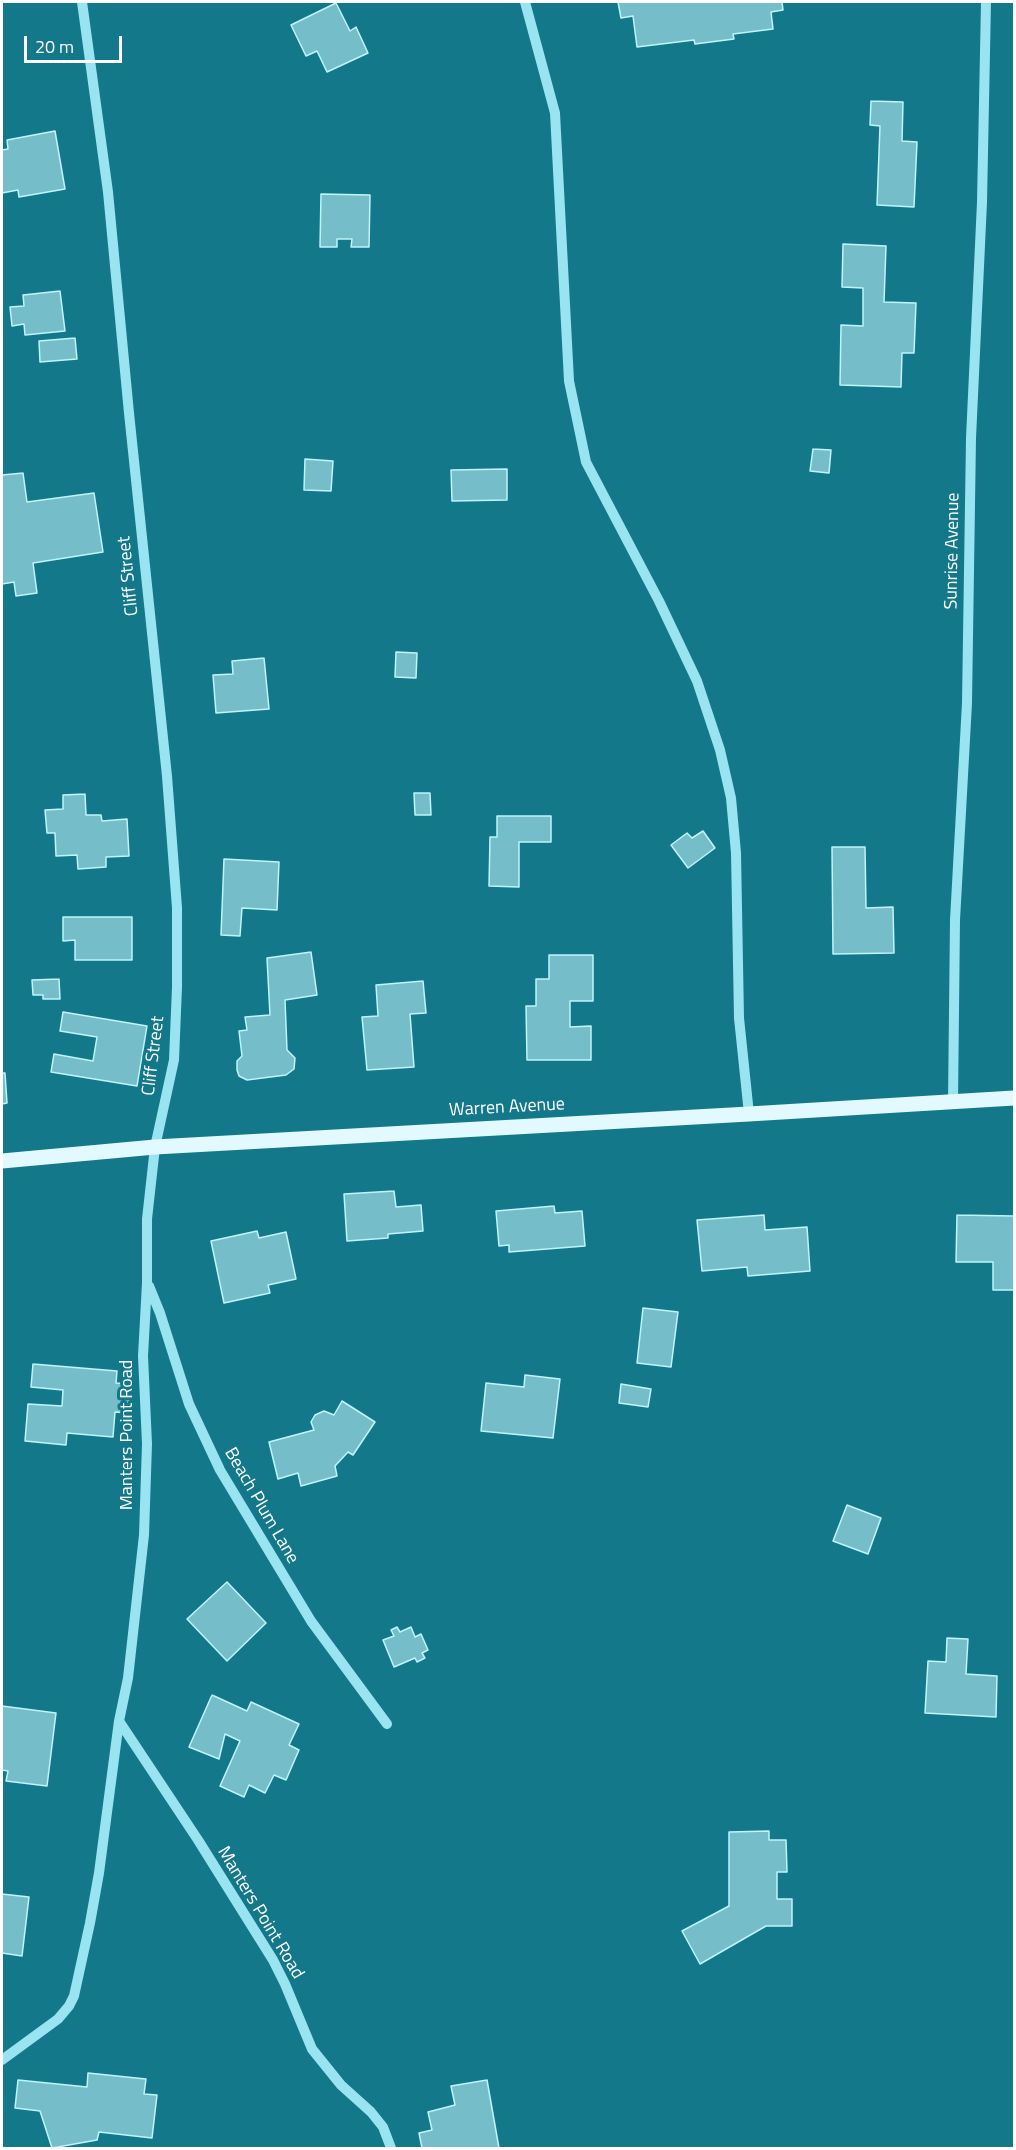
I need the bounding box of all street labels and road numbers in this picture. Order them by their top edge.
street label: Sunrise Avenue [941,492,965,610]
street label: Cliff Street [114,535,144,617]
street label: Cliff Street [138,1015,170,1097]
street label: Warren Avenue [449,1094,565,1122]
street label: Manters Point Road [117,1360,139,1510]
street label: Beach Plum Lane [219,1444,303,1568]
street label: Manters Point Road [212,1843,308,1983]

